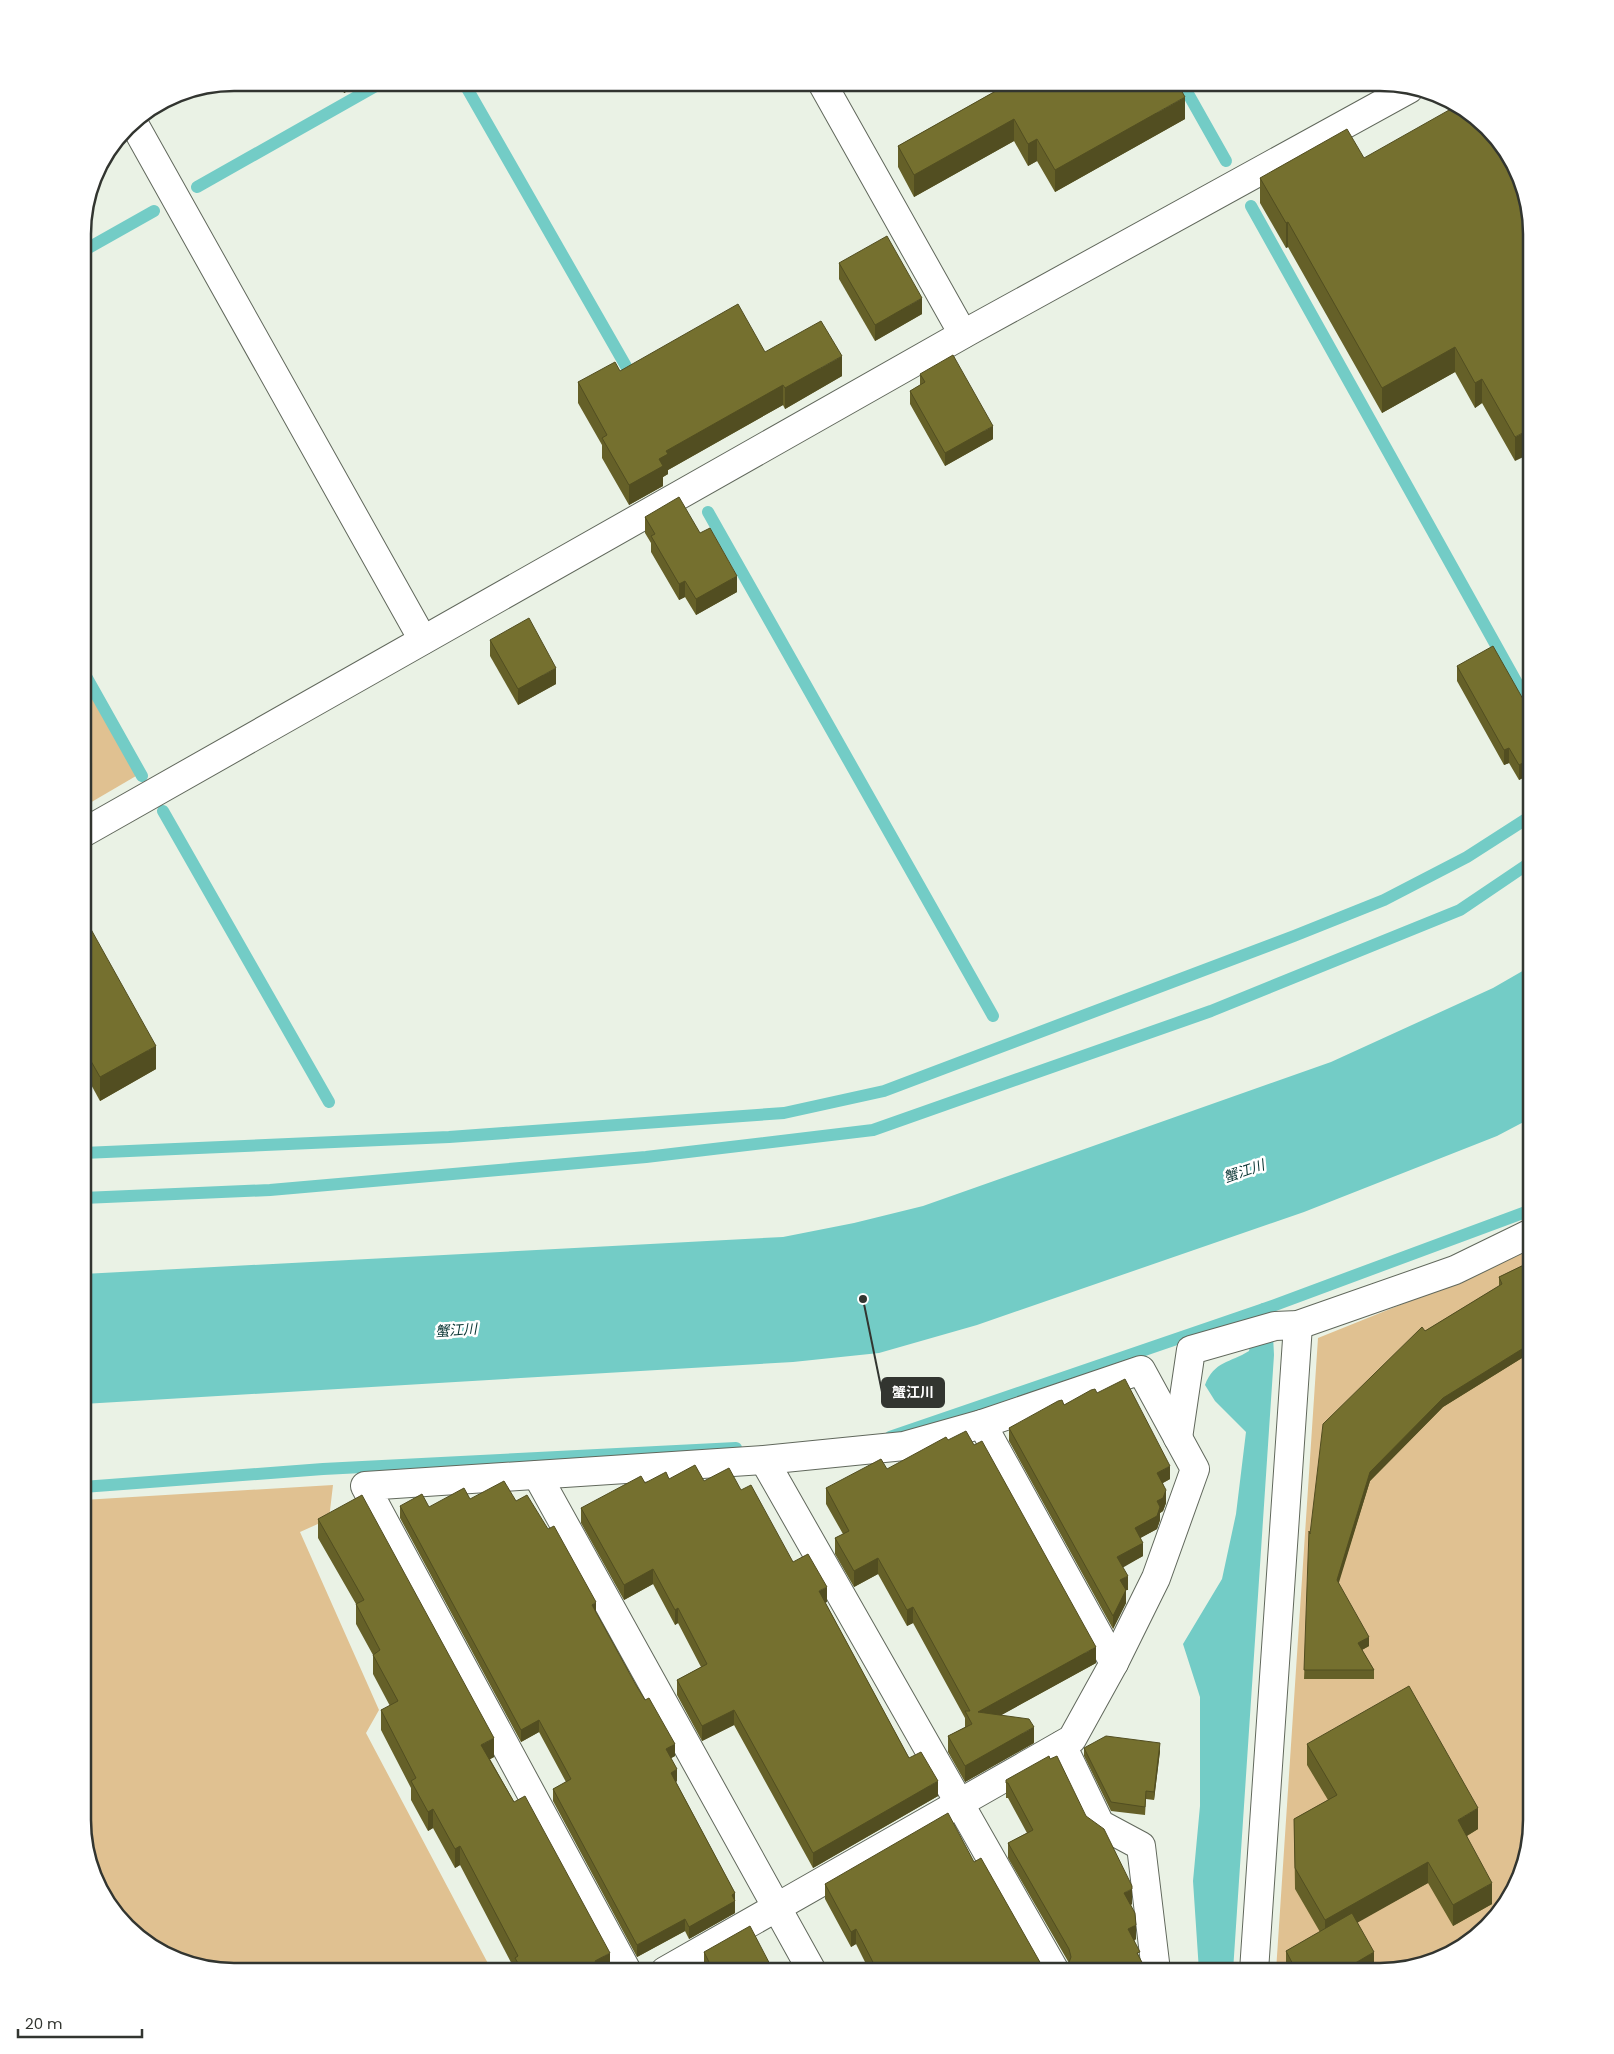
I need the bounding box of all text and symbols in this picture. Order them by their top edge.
water label: 蟹江川 [1221,1154,1269,1187]
water label: 蟹江川 [434,1318,480,1341]
callout: 蟹江川 [882,1378,944,1407]
text: 蟹江川 [892,1382,934,1402]
scale bar [18,2006,141,2038]
text: 20 m [25,2013,63,2034]

